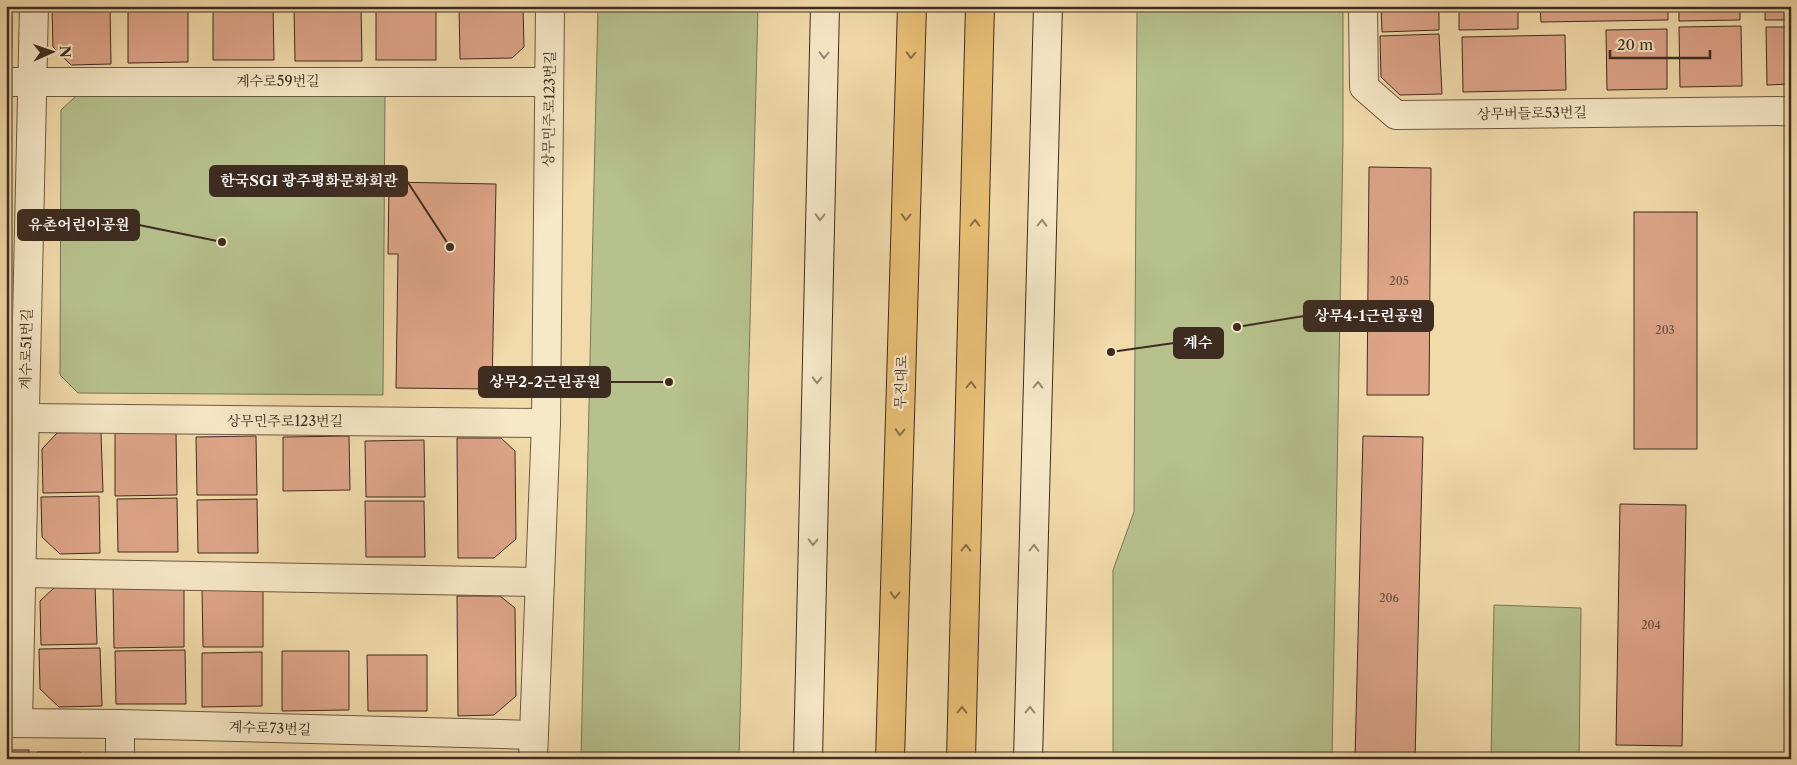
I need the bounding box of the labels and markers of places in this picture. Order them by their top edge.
callout: 한국SGI 광주평화문화회관 [210,166,407,196]
callout: 유촌어린이공원 [18,210,139,240]
callout: 상무4-1근린공원 [1304,301,1433,331]
callout: 계수 [1174,328,1223,358]
callout: 상무2-2근린공원 [479,367,610,397]

